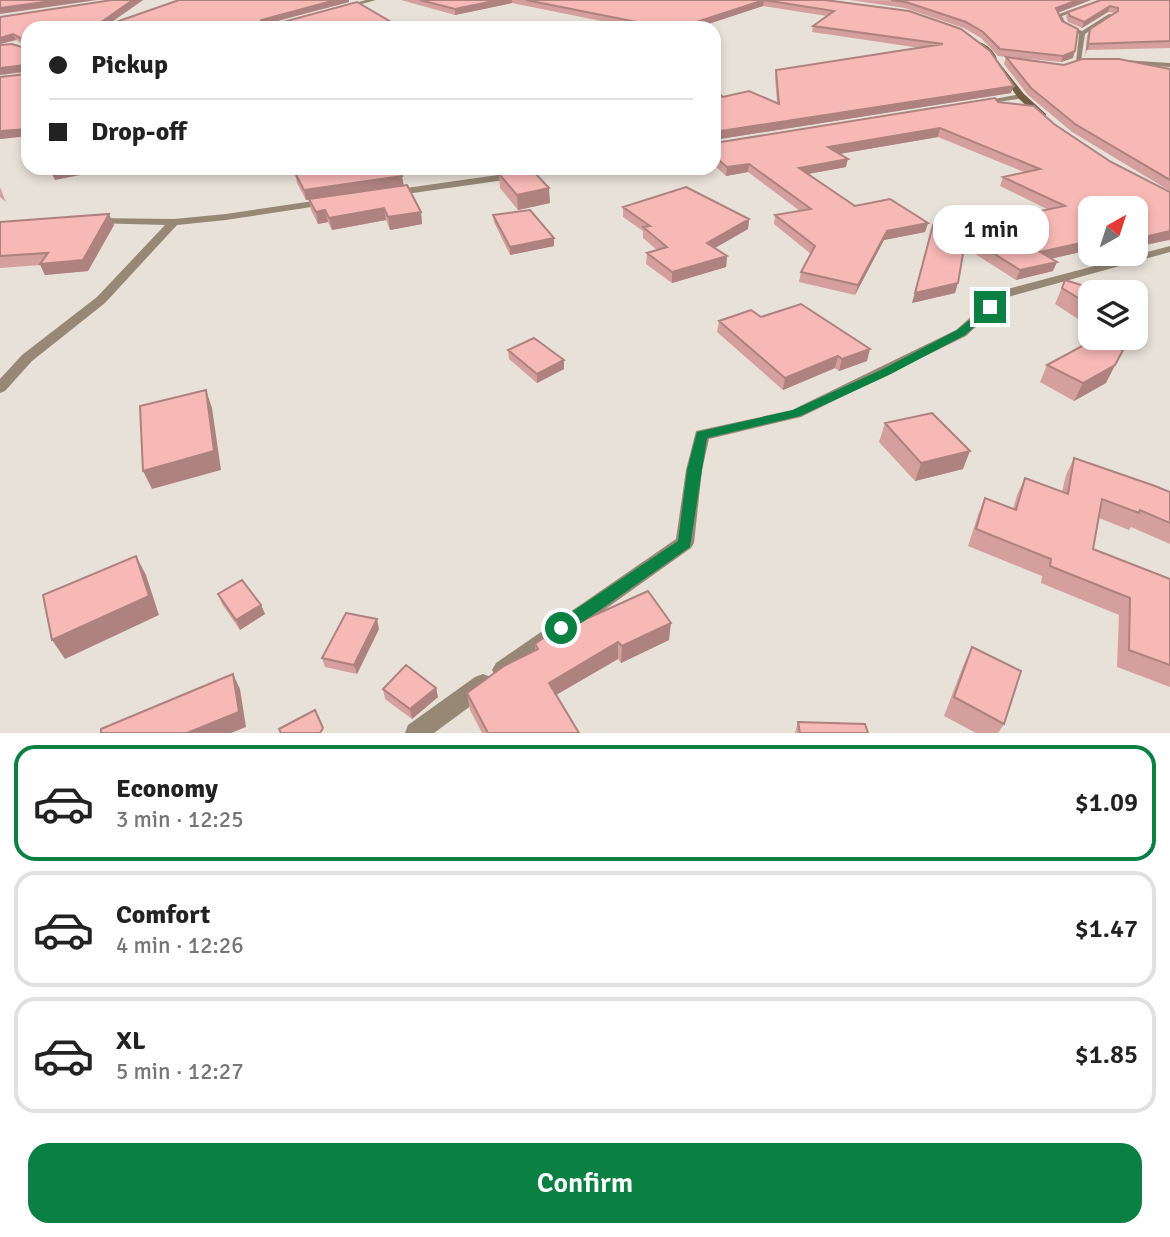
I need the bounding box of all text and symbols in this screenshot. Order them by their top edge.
text: Pickup [91,49,168,81]
text: Drop-off [91,116,187,148]
north arrow [1078,196,1148,266]
map controls [1078,196,1148,350]
callout: 1 min [932,205,1048,254]
text: 1 min [963,215,1019,244]
button: layers [1078,280,1148,350]
route end [974,291,1006,323]
route start [545,612,577,644]
icon: car [32,772,95,835]
text: Economy [116,773,218,805]
text: $1.09 [1075,787,1138,819]
text: 3 min · 12:25 [116,805,244,834]
icon: car [32,898,95,961]
text: Comfort [116,899,210,931]
text: $1.47 [1075,913,1138,945]
text: 4 min · 12:26 [116,931,244,960]
icon: car [32,1024,95,1087]
text: XL [116,1025,146,1057]
text: $1.85 [1075,1039,1138,1071]
text: 5 min · 12:27 [116,1057,244,1086]
button: Confirm [28,1143,1142,1223]

